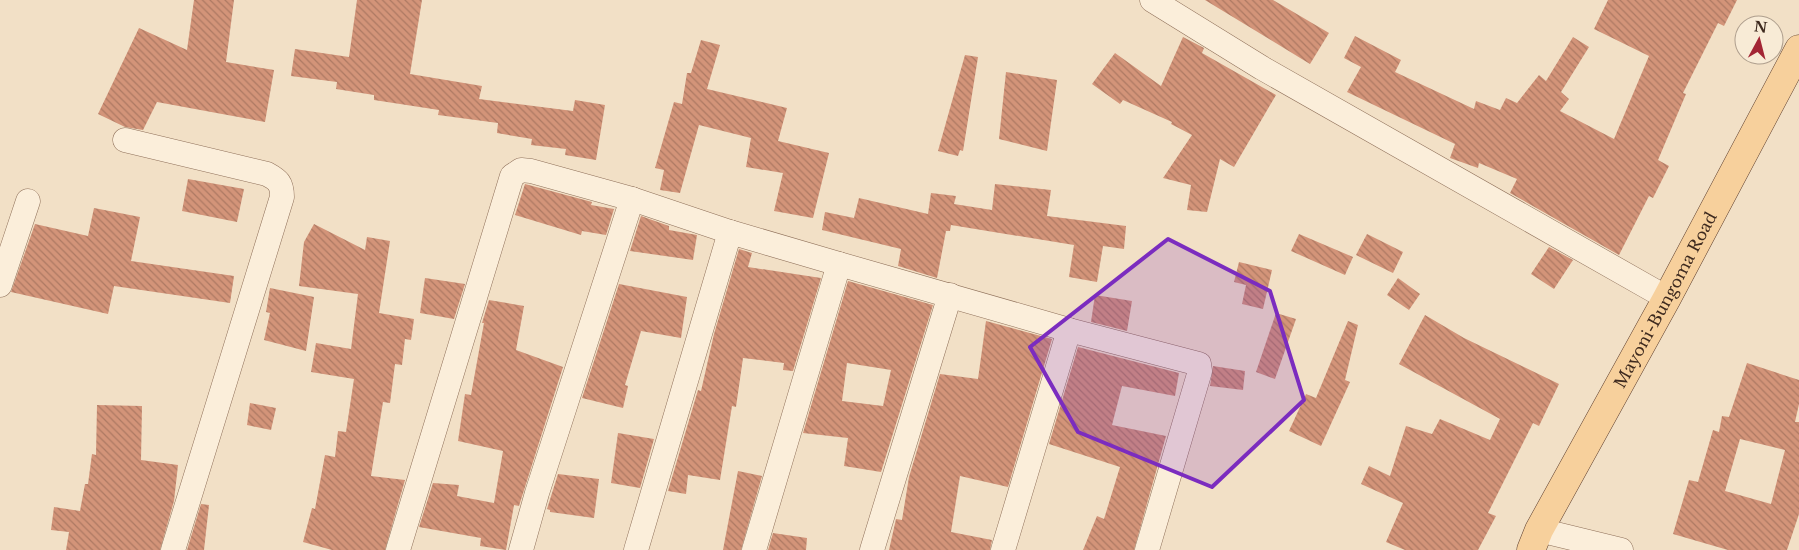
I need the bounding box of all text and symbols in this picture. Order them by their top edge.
north arrow [1734,15,1784,65]
text: N [1753,17,1768,37]
street label: Mayoni-Bungoma Road [1609,208,1721,391]

